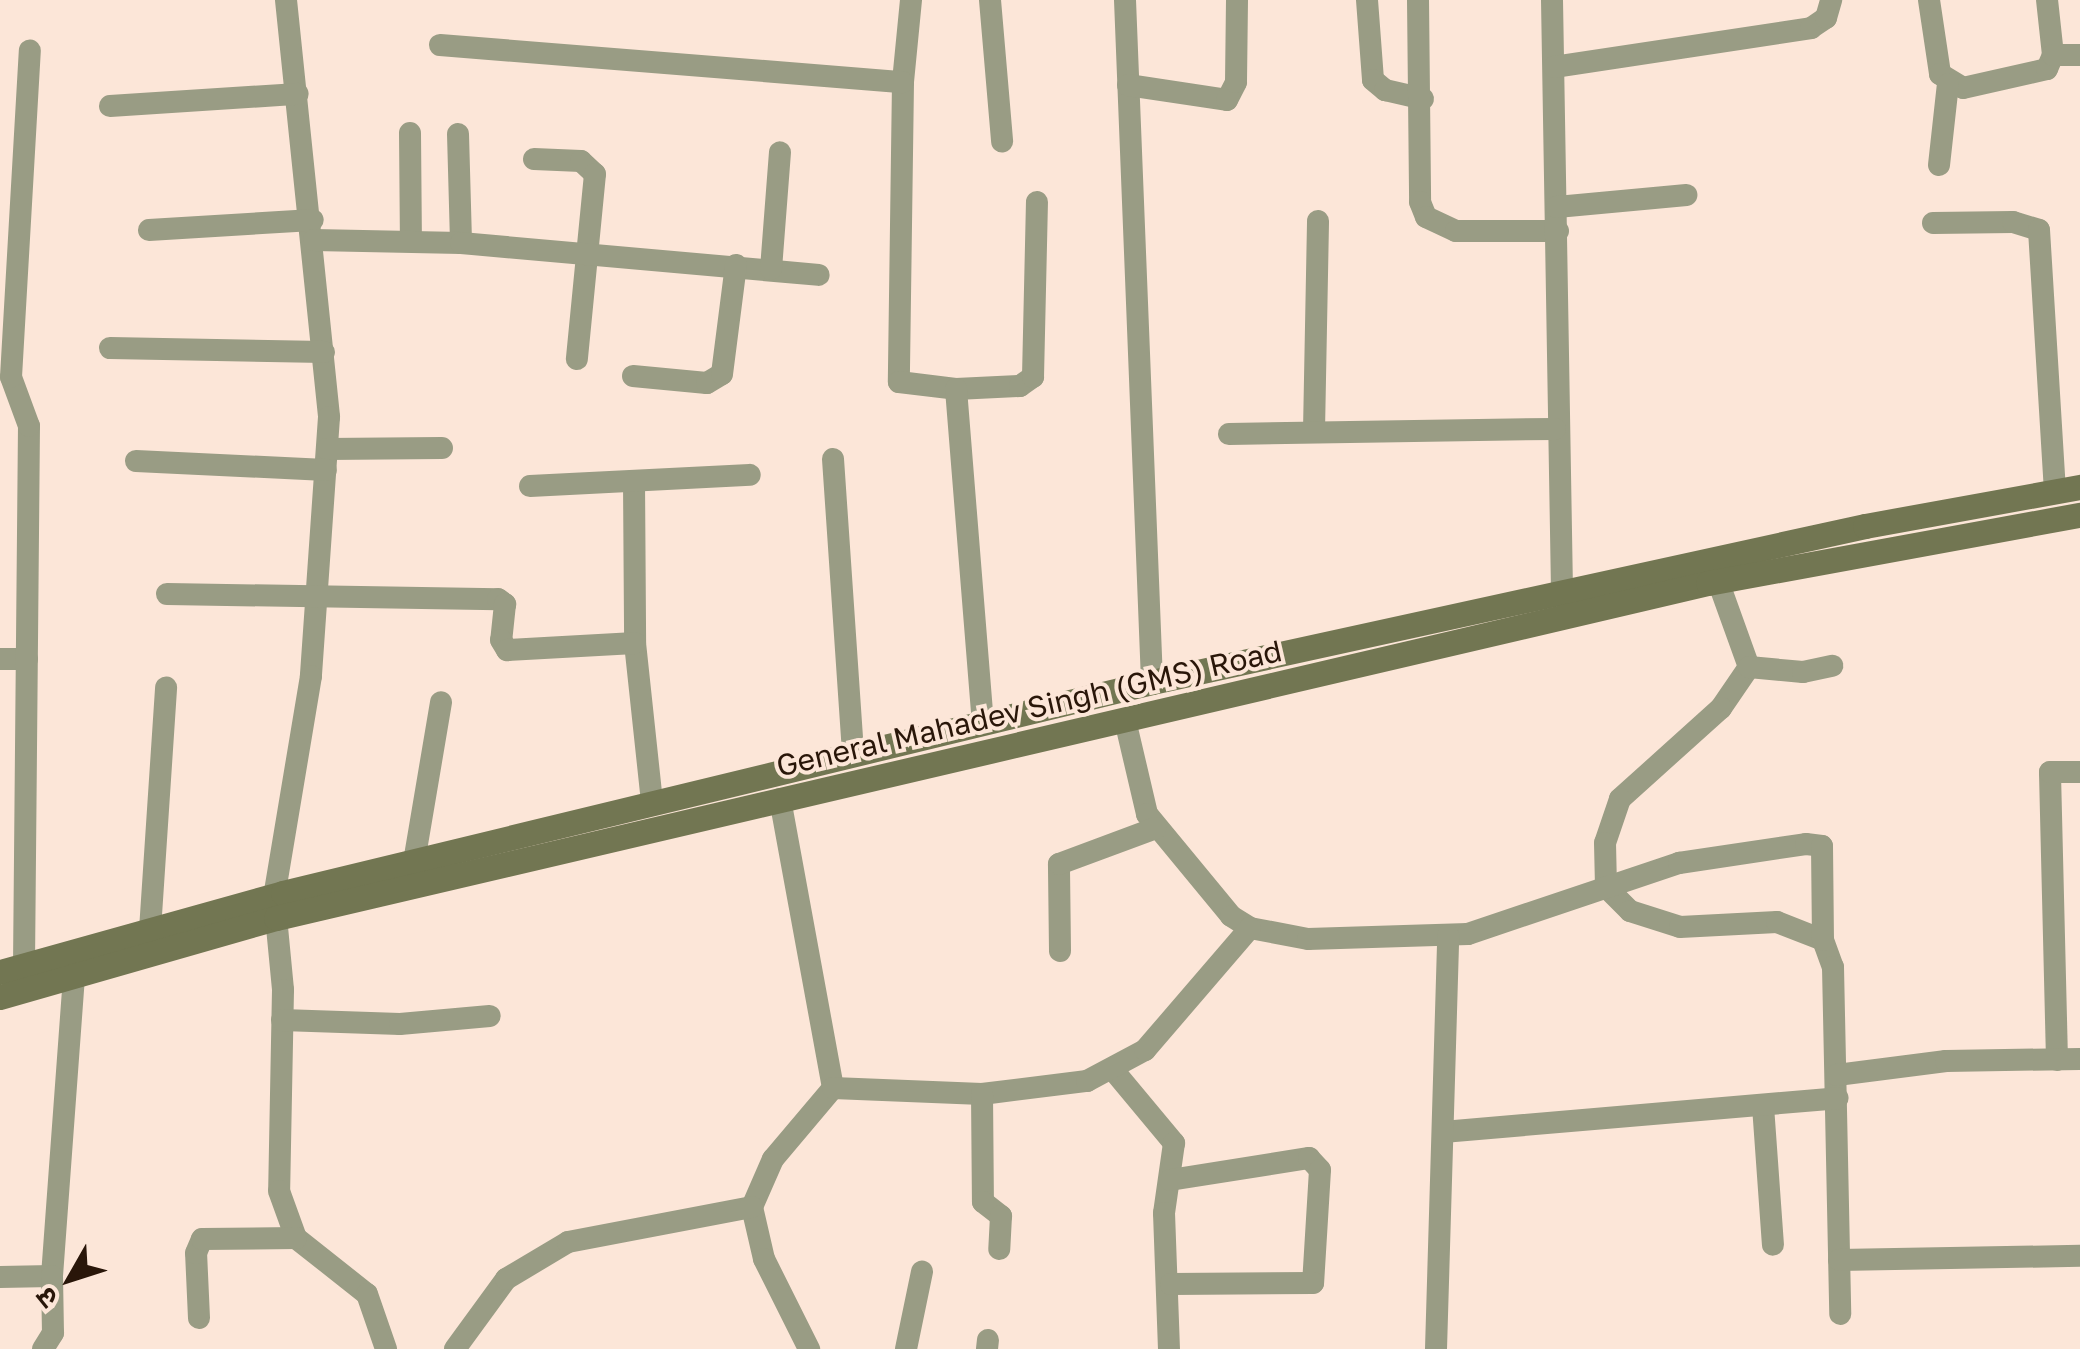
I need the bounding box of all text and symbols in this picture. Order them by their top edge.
street label: General Mahadev Singh (GMS) Road [773,632,1285,784]
north arrow [20,1229,120,1329]
text: उ [28,1281,64,1315]

